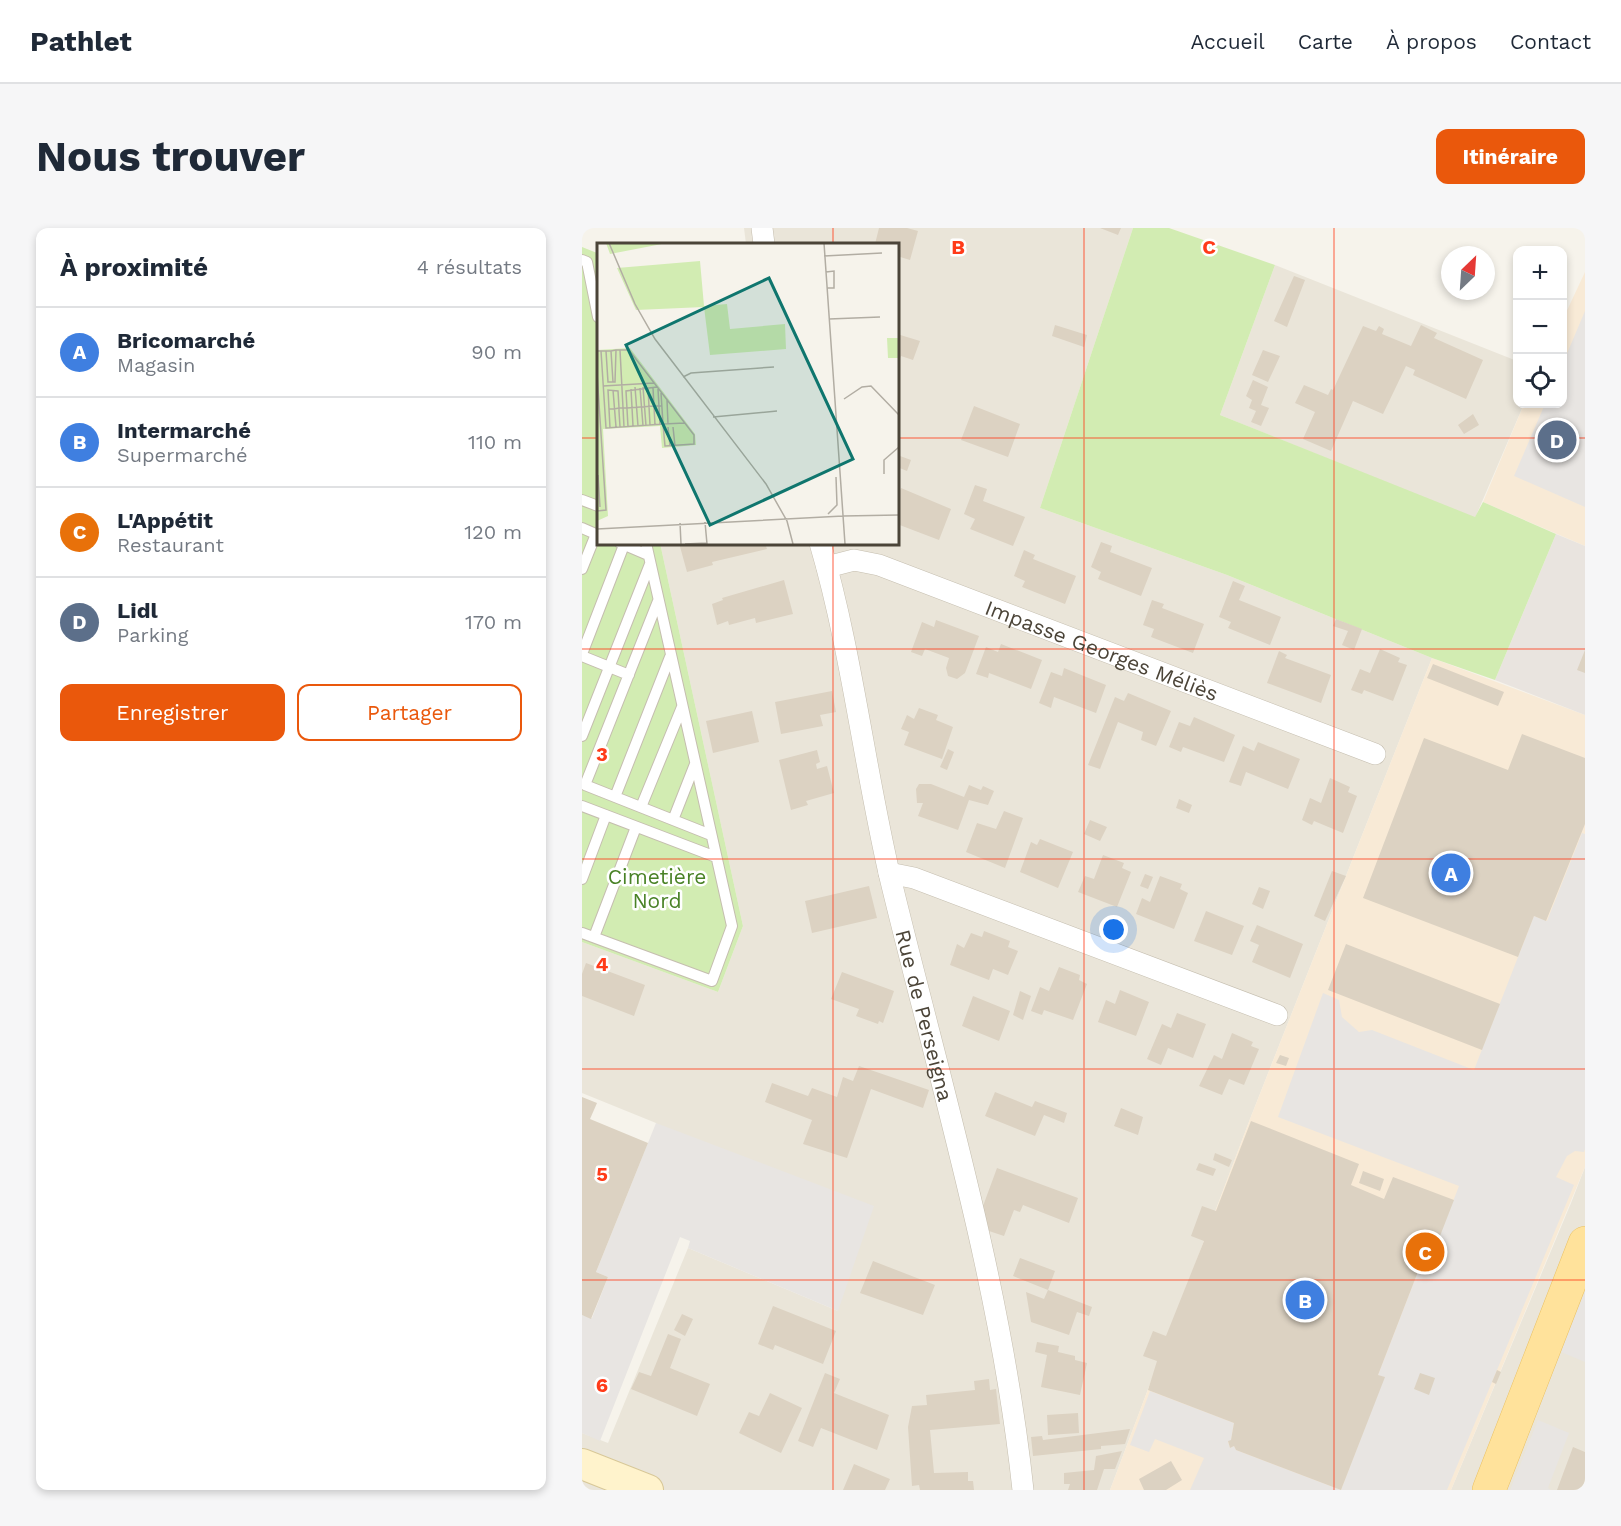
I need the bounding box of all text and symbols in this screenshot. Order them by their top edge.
text: Pathlet [30,25,132,58]
text: Accueil [1190,29,1265,54]
text: Carte [1298,29,1353,54]
text: À propos [1386,29,1477,54]
text: Contact [1510,29,1591,54]
button: Itinéraire [1436,129,1585,184]
text: Nous trouver [36,132,305,181]
text: B [951,235,965,259]
text: C [1202,235,1216,259]
inset map [597,243,898,544]
north arrow [1441,246,1495,300]
map controls [1513,246,1567,408]
button: + [1513,246,1567,300]
text: À proximité [60,252,208,282]
text: 4 résultats [417,255,522,279]
button: − [1513,300,1567,354]
text: Bricomarché [117,328,255,353]
text: A [73,340,86,364]
text: 90 m [471,340,522,364]
text: Magasin [117,353,195,377]
button: locate [1513,354,1567,408]
text: Intermarché [117,418,251,443]
pin: D [1538,418,1576,462]
text: B [73,430,86,454]
text: 110 m [468,430,522,454]
text: Supermarché [117,443,248,467]
text: L'Appétit [117,508,213,533]
text: C [73,520,86,544]
text: 120 m [464,520,522,544]
text: Restaurant [117,533,224,557]
street label: Impasse Georges Méliès [982,594,1222,706]
text: Lidl [117,598,158,623]
text: D [72,610,87,634]
text: 170 m [465,610,522,634]
text: Parking [117,623,188,647]
button: Enregistrer [60,684,285,741]
button: Partager [297,684,522,741]
text: 3 [596,742,608,766]
pin: A [1432,850,1470,896]
park label: Cimetière Nord [608,864,706,913]
your location [1099,915,1128,944]
street label: Rue de Perseigna [891,927,959,1104]
text: 4 [596,952,609,976]
text: 5 [596,1162,608,1186]
pin: C [1406,1230,1444,1274]
pin: B [1286,1278,1324,1322]
text: 6 [596,1373,608,1397]

